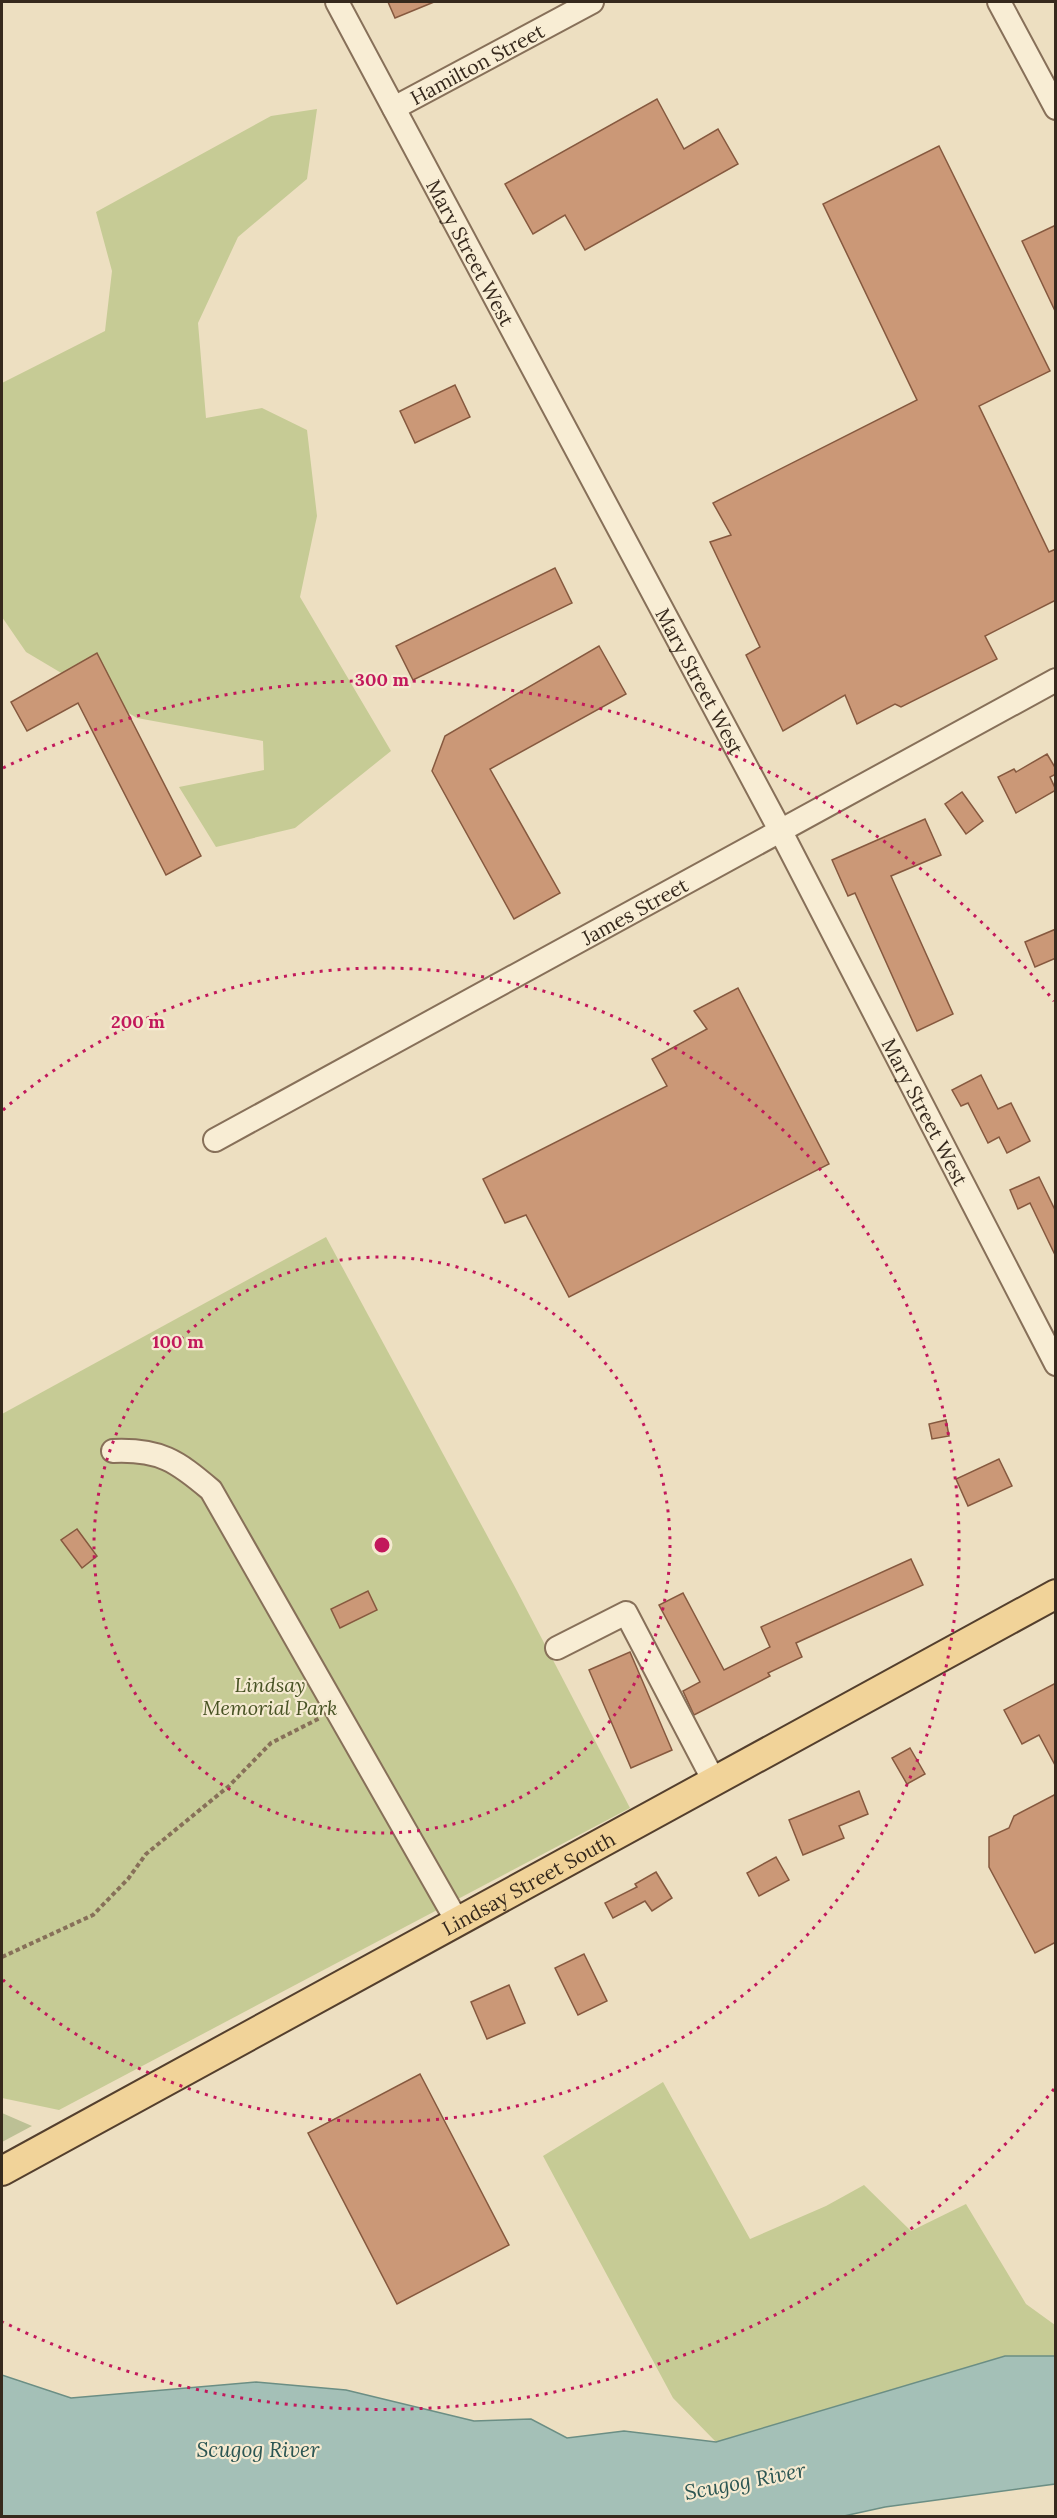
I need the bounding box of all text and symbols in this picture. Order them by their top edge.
street label: Hamilton Street [406,17,548,110]
street label: Mary Street West [422,175,520,330]
street label: Mary Street West [651,603,750,759]
text: 300 m [355,668,410,691]
street label: James Street [576,871,692,950]
text: 200 m [111,1010,165,1033]
street label: Mary Street West [877,1034,974,1190]
text: 100 m [152,1330,204,1353]
centre of rings [372,1535,392,1555]
park label: Lindsay Memorial Park [203,1672,337,1720]
street label: Lindsay Street South [438,1826,619,1940]
water label: Scugog River [196,2436,320,2463]
water label: Scugog River [682,2456,808,2506]

